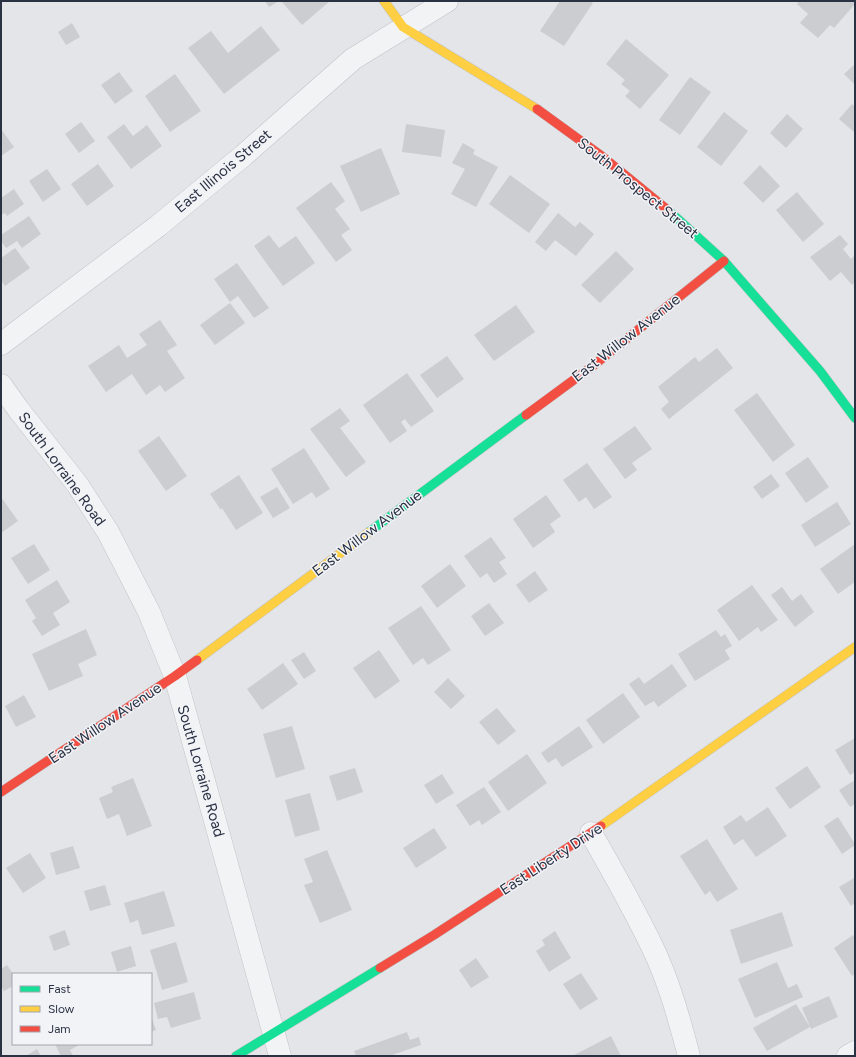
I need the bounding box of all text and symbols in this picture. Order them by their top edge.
street label: East Illinois Street [171,125,275,217]
street label: South Prospect Street [574,134,702,242]
street label: East Willow Avenue [568,290,684,386]
street label: South Lorraine Road [15,408,109,530]
street label: East Willow Avenue [309,486,425,580]
street label: East Willow Avenue [45,679,165,767]
street label: South Lorraine Road [174,703,228,839]
street label: East Liberty Drive [497,819,605,899]
legend [12,973,152,1045]
text: Fast [48,982,71,996]
text: Slow [48,1002,75,1016]
text: Jam [48,1022,71,1036]

